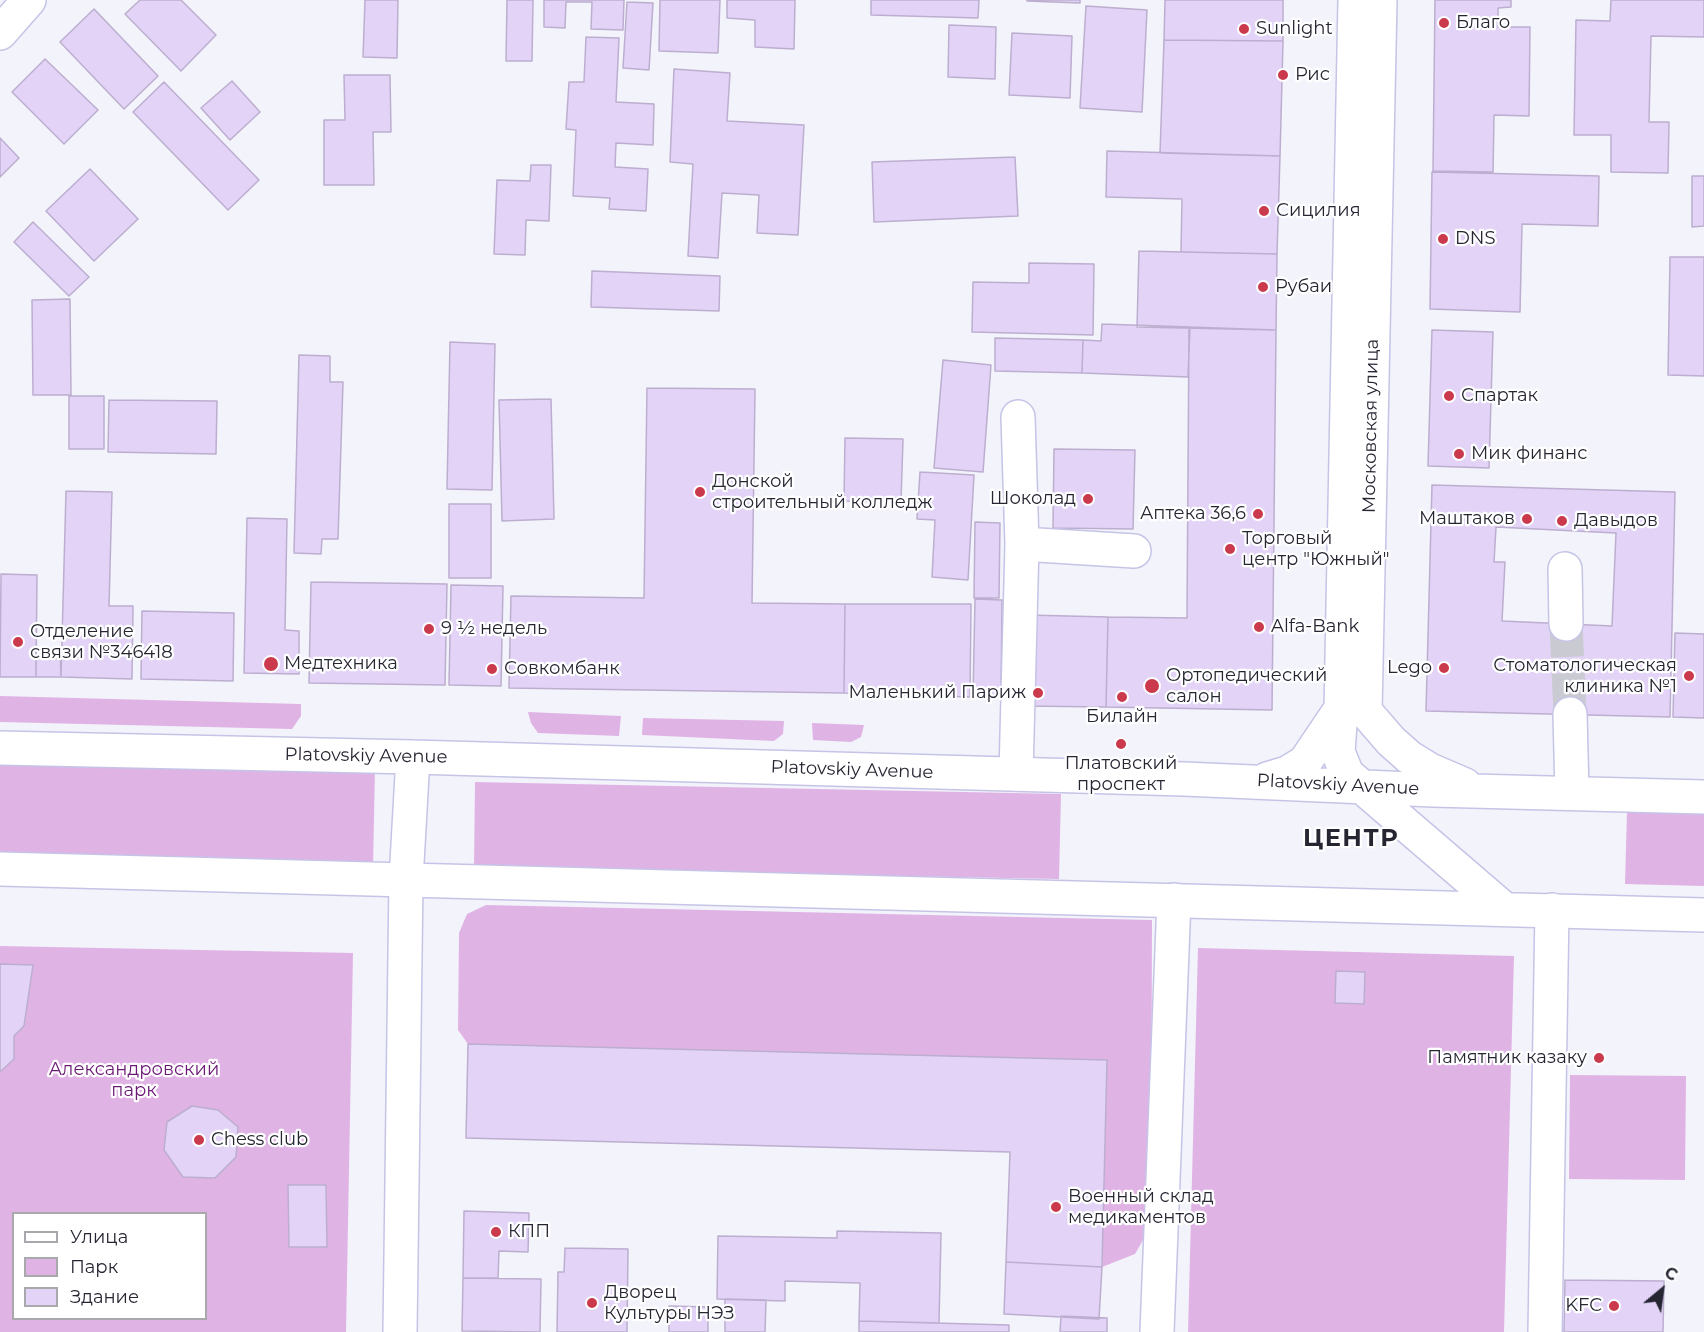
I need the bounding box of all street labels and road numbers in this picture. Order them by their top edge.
street label: Московская улица [1359,339,1383,513]
street label: Platovskiy Avenue [284,744,448,768]
street label: Platovskiy Avenue [770,756,934,784]
street label: Platovskiy Avenue [1256,770,1420,800]

